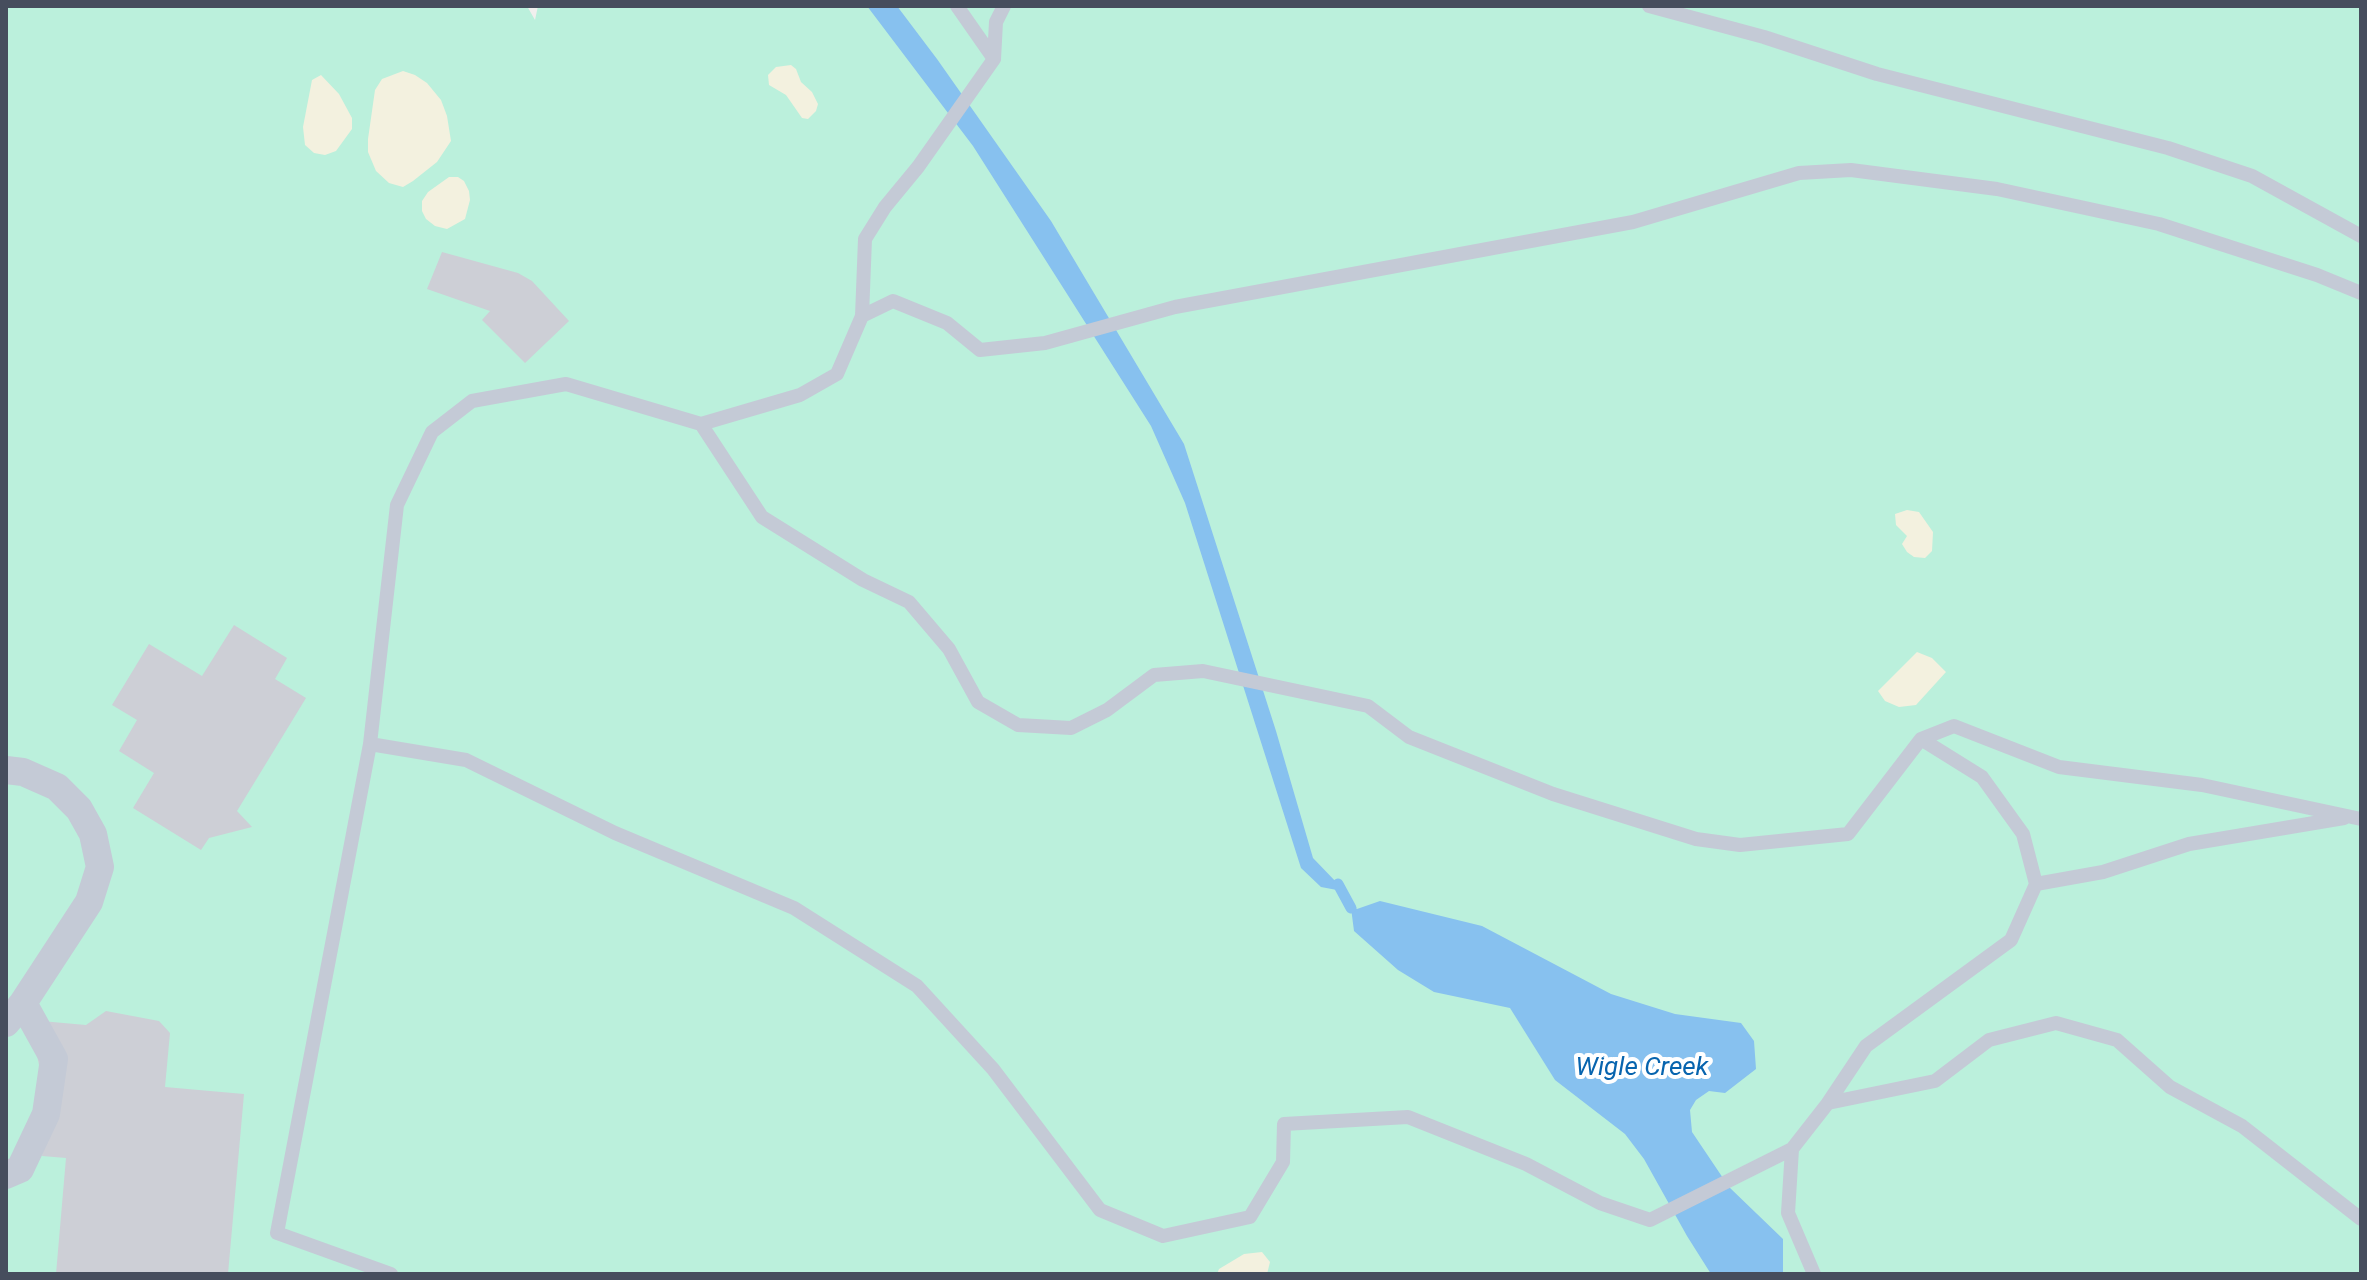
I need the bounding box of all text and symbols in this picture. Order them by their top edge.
water label: Wigle Creek [1576,1052,1708,1084]

